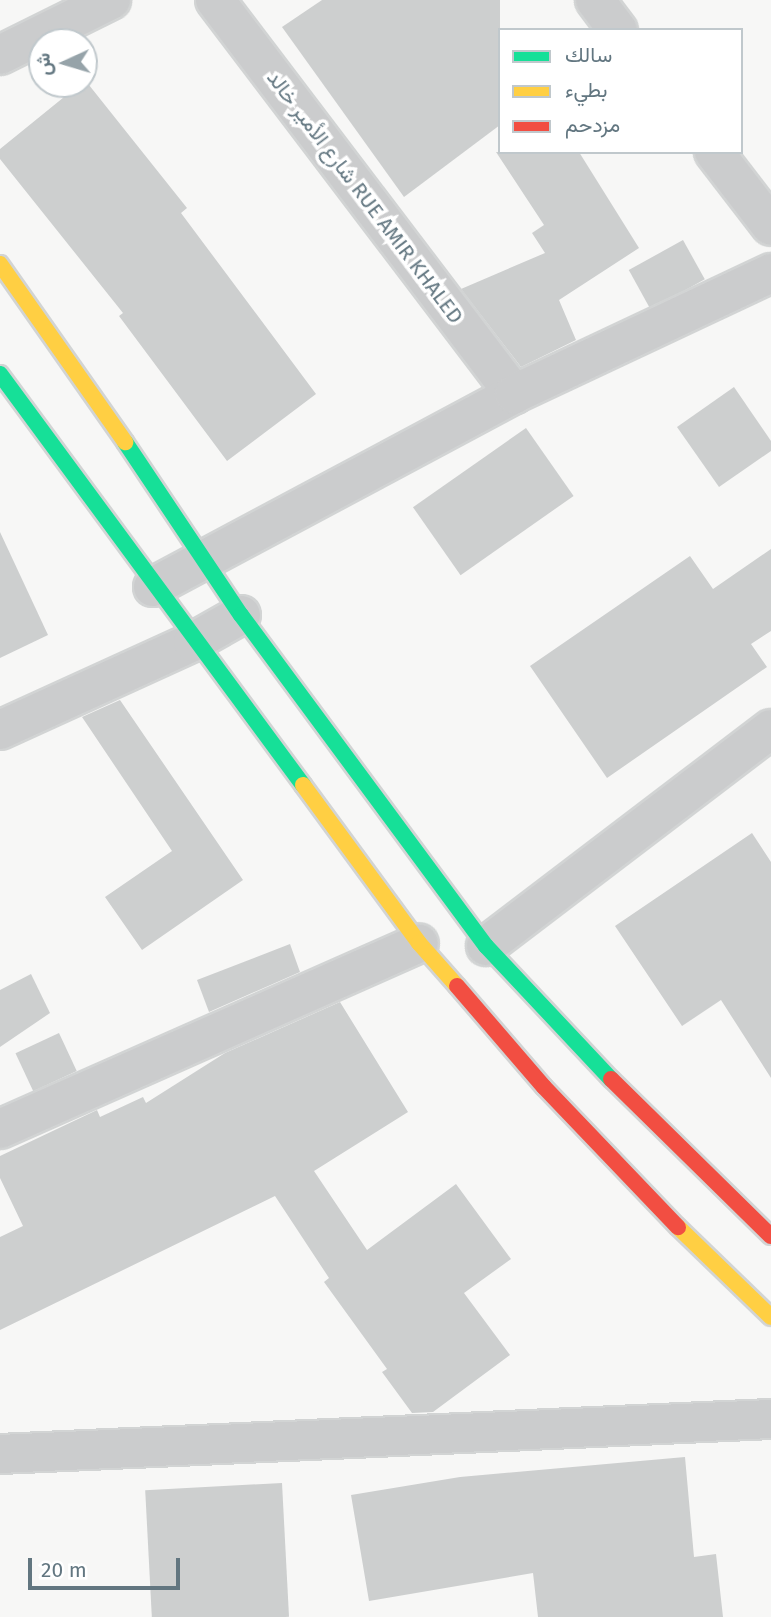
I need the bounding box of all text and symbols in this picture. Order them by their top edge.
north arrow [28,28,98,98]
legend [498,28,743,154]
text: سالك [565,42,612,68]
text: ش [31,52,56,77]
street label: شارع الأمير خالد RUE AMIR KHALED [262,66,468,328]
text: بطيء [565,77,608,103]
text: مزدحم [565,112,620,138]
scale bar [32,1544,184,1588]
text: 20 m [41,1557,87,1583]

